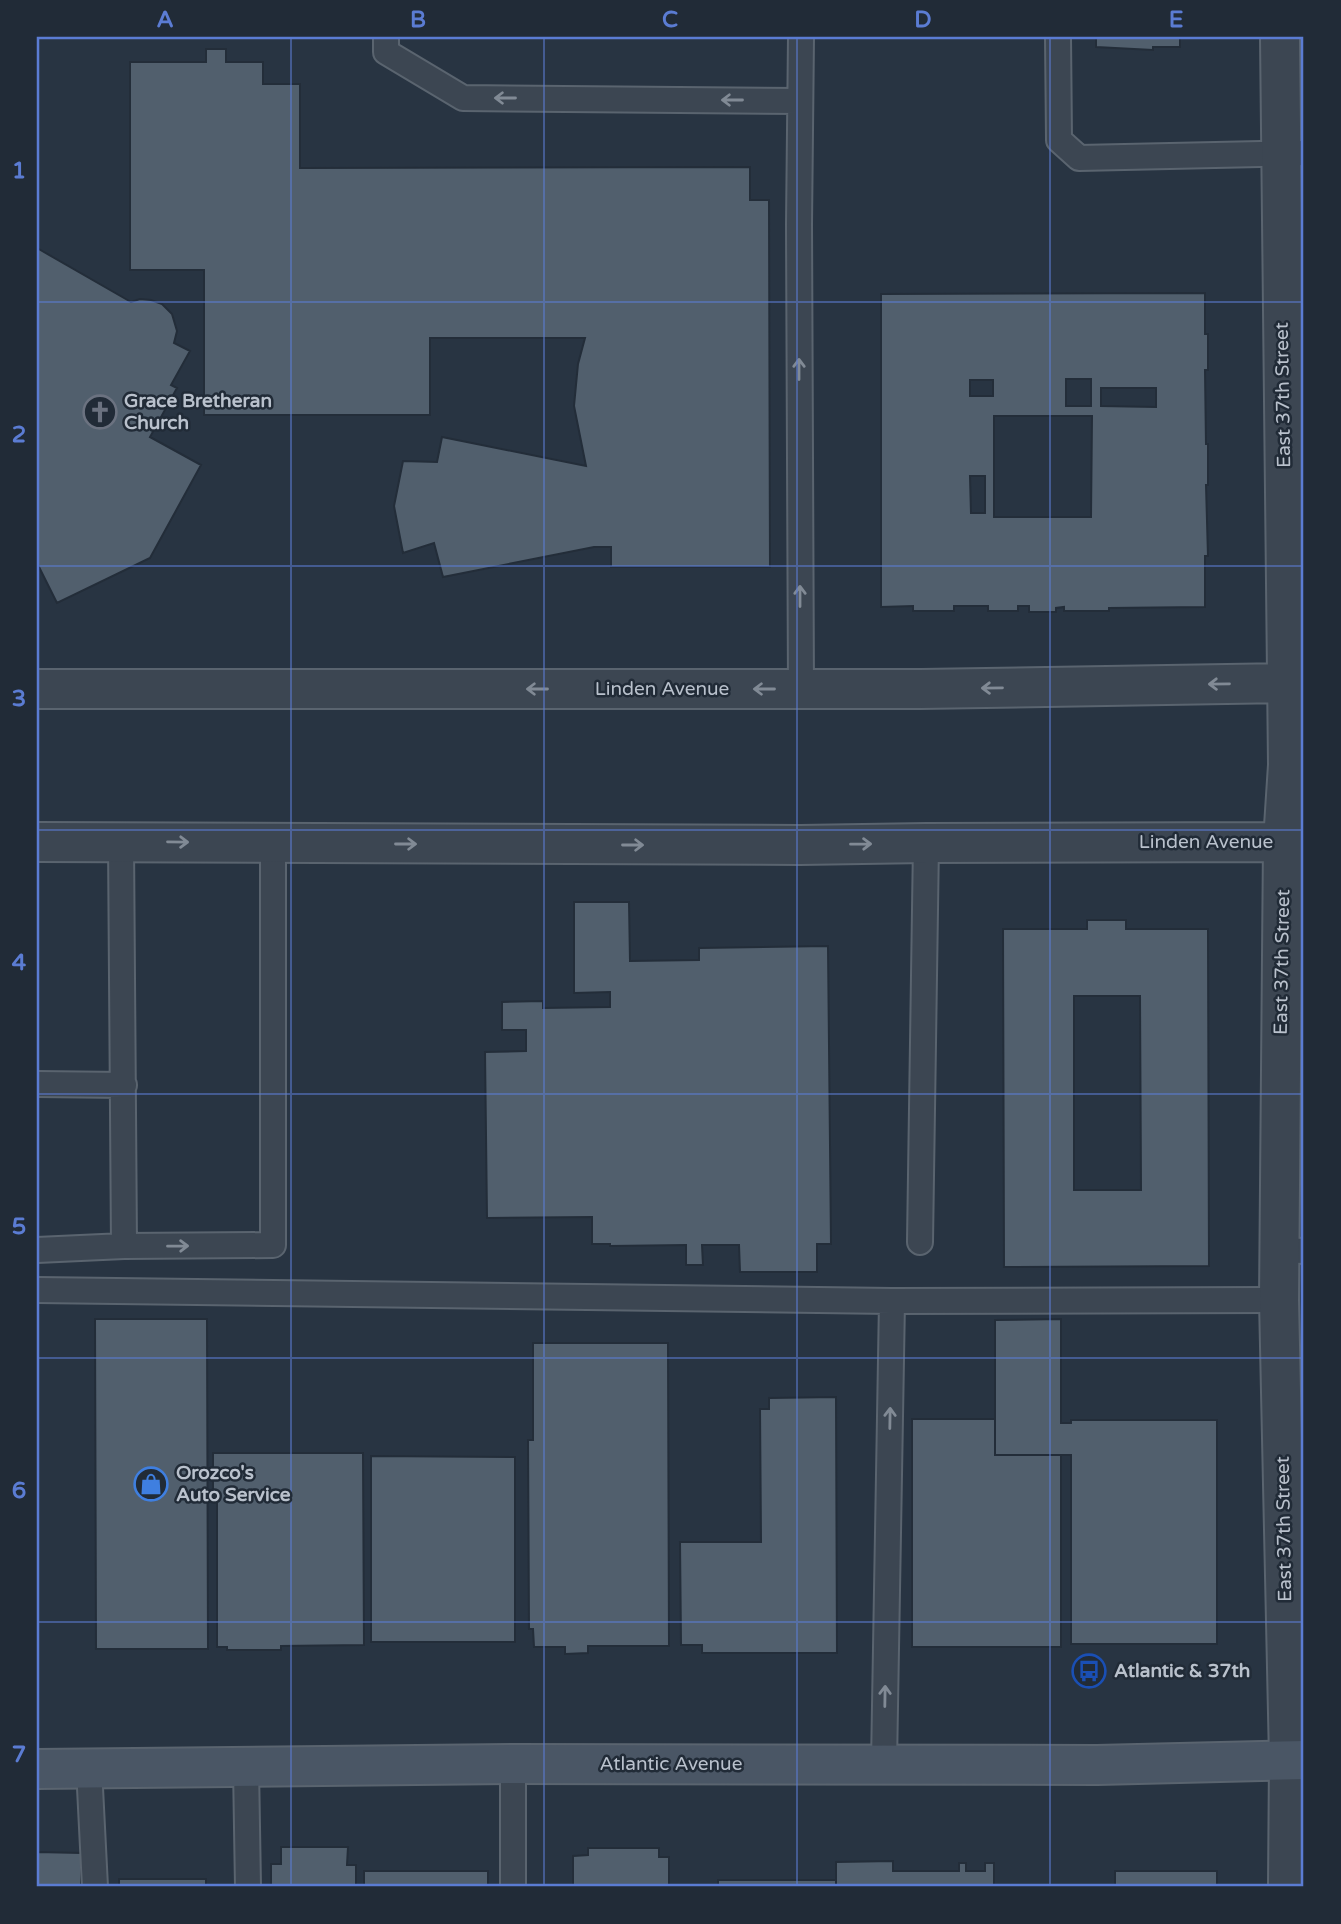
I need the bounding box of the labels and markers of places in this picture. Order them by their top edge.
place label: Grace Bretheran Church [124,390,272,434]
church icon: Grace Bretheran Church [81,393,119,431]
place label: Orozco's Auto Service [176,1462,291,1506]
shop icon: Orozco's Auto Service [132,1465,170,1503]
bus stop icon: Atlantic & 37th [1070,1652,1108,1690]
place label: Atlantic & 37th [1114,1660,1250,1682]

